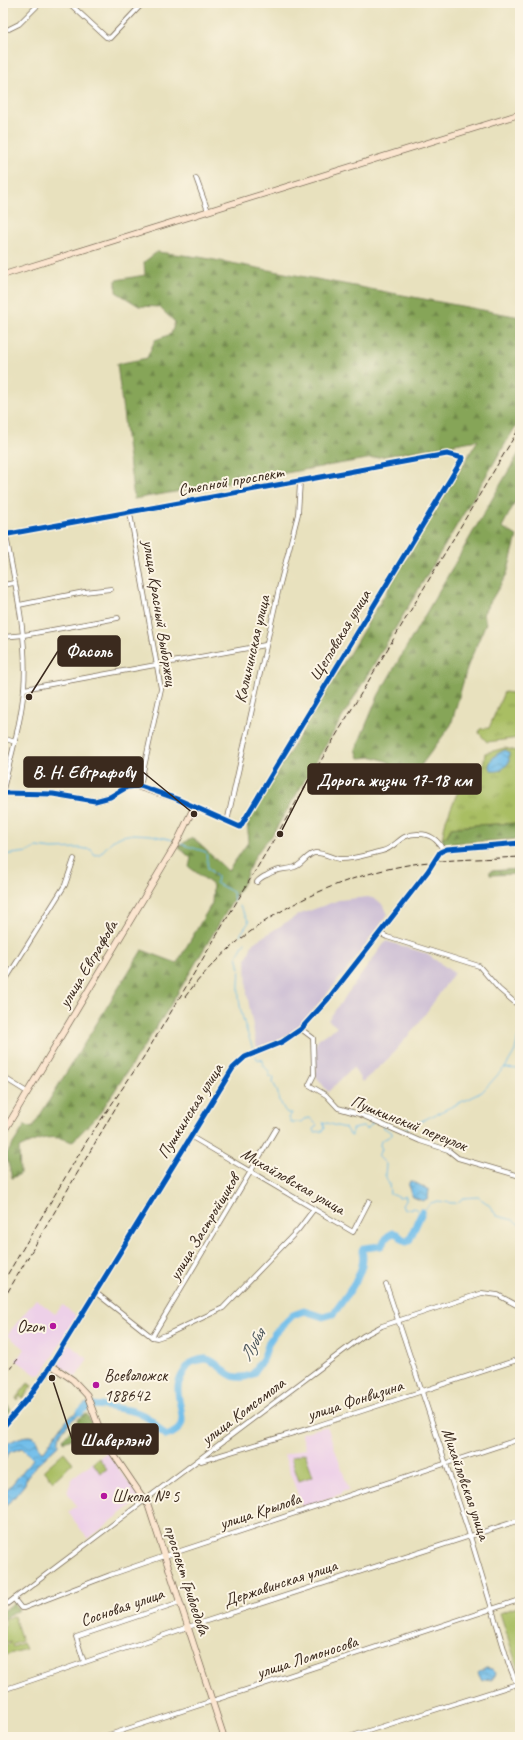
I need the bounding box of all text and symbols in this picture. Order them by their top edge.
street label: Степной проспект [177,461,286,501]
street label: улица Красный Выборжец [138,537,182,689]
street label: Щегловская улица [305,585,376,684]
street label: Калининская улица [229,592,275,705]
callout: Фасоль [58,636,120,666]
text: Фасоль [66,640,114,662]
callout: В. Н. Евграфову [24,757,143,787]
text: В. Н. Евграфову [32,761,137,783]
callout: Дорога жизни 17-18 км [308,764,481,794]
text: Дорога жизни 17-18 км [316,769,473,792]
street label: улица Евграфова [53,915,123,1012]
street label: Пушкинская улица [152,1058,228,1162]
street label: Пушкинский переулок [348,1090,472,1157]
street label: Михайловская улица [237,1143,351,1220]
street label: улица Застройщиков [163,1167,246,1285]
place label: Ozon [17,1316,45,1337]
marker: Ozon [48,1321,58,1331]
water label: Лубья [234,1322,271,1365]
place label: Всеволожск 188642 [104,1365,169,1406]
street label: улица Комсомола [196,1372,290,1450]
street label: улица Фонвизина [304,1374,407,1427]
marker: Всеволожск 188642 [91,1380,101,1390]
callout: Шаверлэнд [72,1424,158,1454]
street label: Михайловская улица [437,1425,496,1545]
text: Шаверлэнд [80,1429,152,1451]
place label: Школа № 5 [112,1486,181,1507]
street label: улица Крылова [216,1488,304,1534]
marker: Школа № 5 [99,1491,109,1501]
street label: проспект Грибоедова [159,1522,215,1639]
street label: Державинская улица [220,1554,341,1611]
street label: Сосновая улица [77,1582,168,1631]
street label: улица Ломоносова [253,1630,361,1684]

